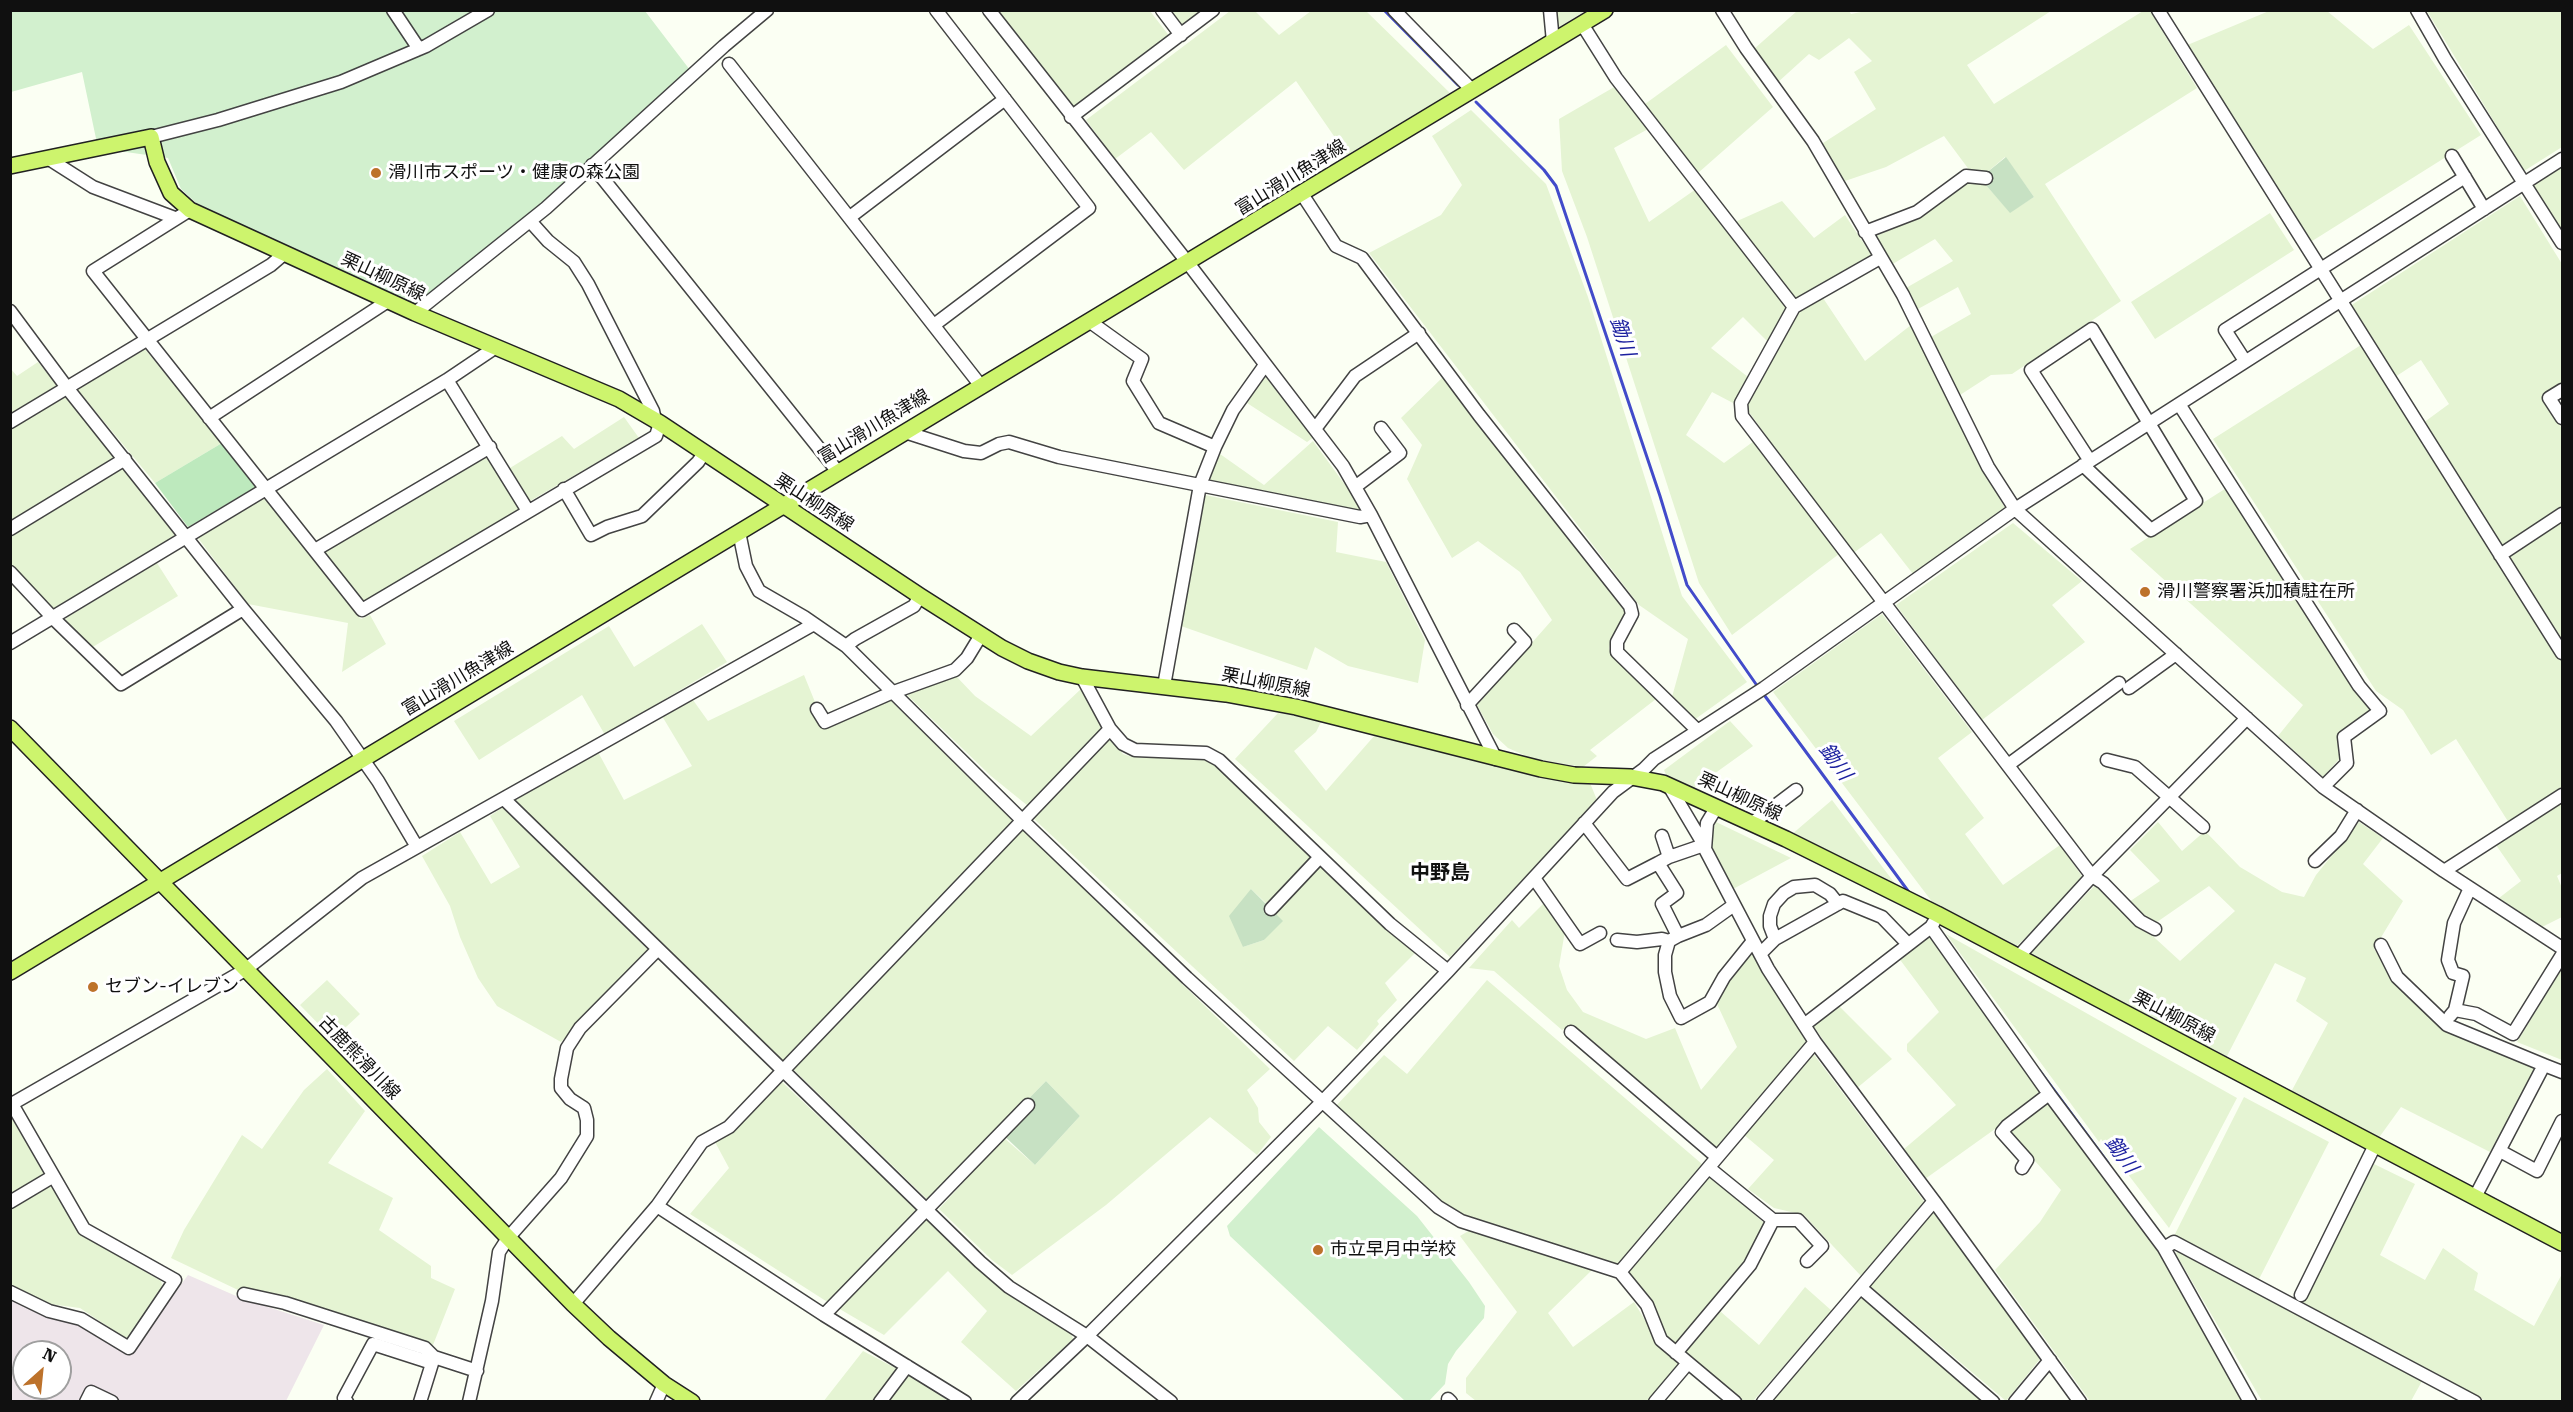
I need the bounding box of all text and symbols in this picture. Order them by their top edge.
street label: 富山滑川魚津線 [1232,135,1350,221]
place label: 滑川市スポーツ・健康の森公園 [388,162,640,184]
marker: 滑川市スポーツ・健康の森公園 [369,166,383,180]
street label: 栗山柳原線 [338,248,428,306]
water label: 鋤川 [1604,314,1640,360]
street label: 富山滑川魚津線 [814,385,934,469]
street label: 栗山柳原線 [770,469,858,537]
place label: 滑川警察署浜加積駐在所 [2157,581,2355,603]
marker: 滑川警察署浜加積駐在所 [2138,585,2152,599]
street label: 富山滑川魚津線 [398,637,518,721]
street label: 栗山柳原線 [1220,664,1312,702]
water label: 鋤川 [1814,739,1856,785]
street label: 栗山柳原線 [1695,768,1785,826]
district label: 中野島 [1410,861,1470,885]
place label: セブン-イレブン [105,976,239,998]
marker: セブン-イレブン [86,980,100,994]
street label: 栗山柳原線 [2129,986,2219,1048]
street label: 古鹿熊滑川線 [314,1012,404,1104]
water label: 鋤川 [2100,1132,2142,1178]
place label: 市立早月中学校 [1330,1239,1456,1261]
marker: 市立早月中学校 [1311,1243,1325,1257]
north arrow [12,1340,72,1400]
text: N [40,1344,59,1367]

